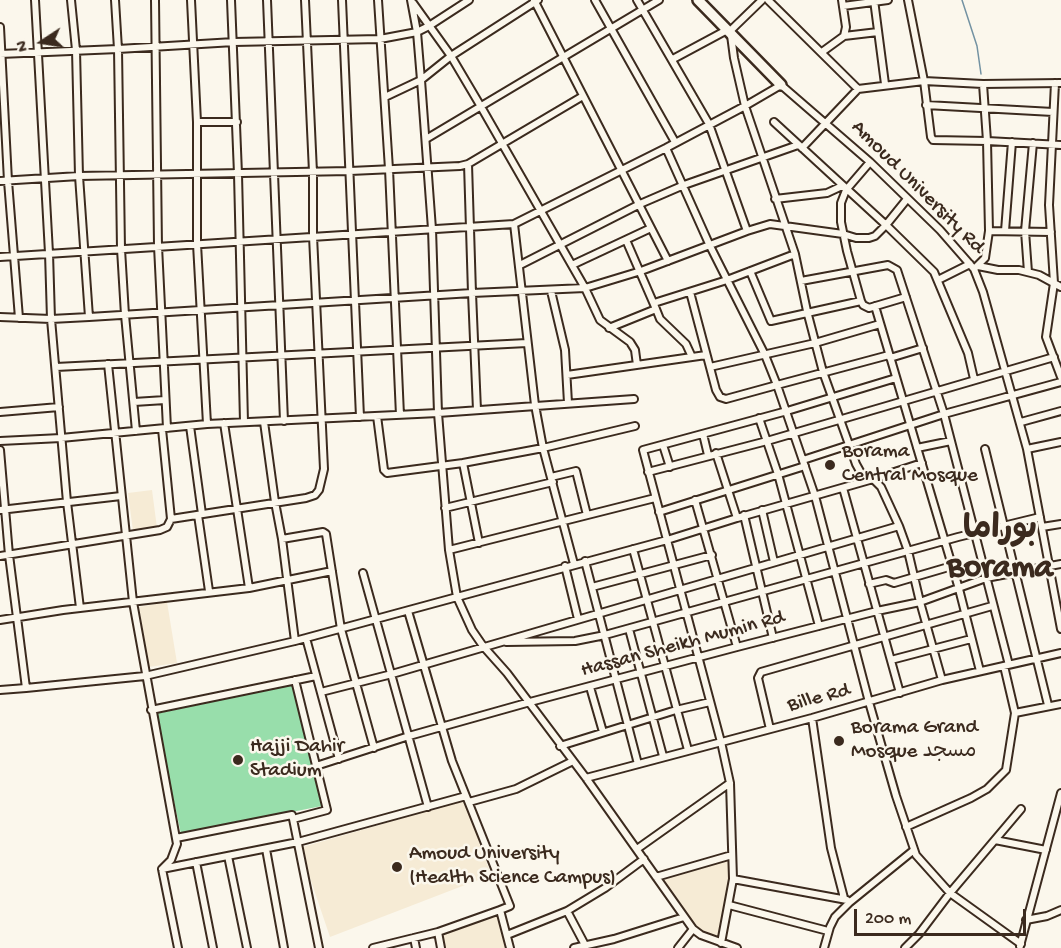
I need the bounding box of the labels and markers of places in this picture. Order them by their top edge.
place label: Borama Central Mosque [842,440,978,490]
marker: Borama Central Mosque [823,458,837,472]
place label: Borama Grand Mosque مسجد [851,716,978,766]
marker: Borama Grand Mosque مسجد [832,734,846,748]
place label: Hajji Dahir Stadium [250,735,344,785]
marker: Hajji Dahir Stadium [231,753,245,767]
place label: Amoud University (Health Science Campus) [409,842,616,892]
marker: Amoud University (Health Science Campus) [390,860,404,874]

